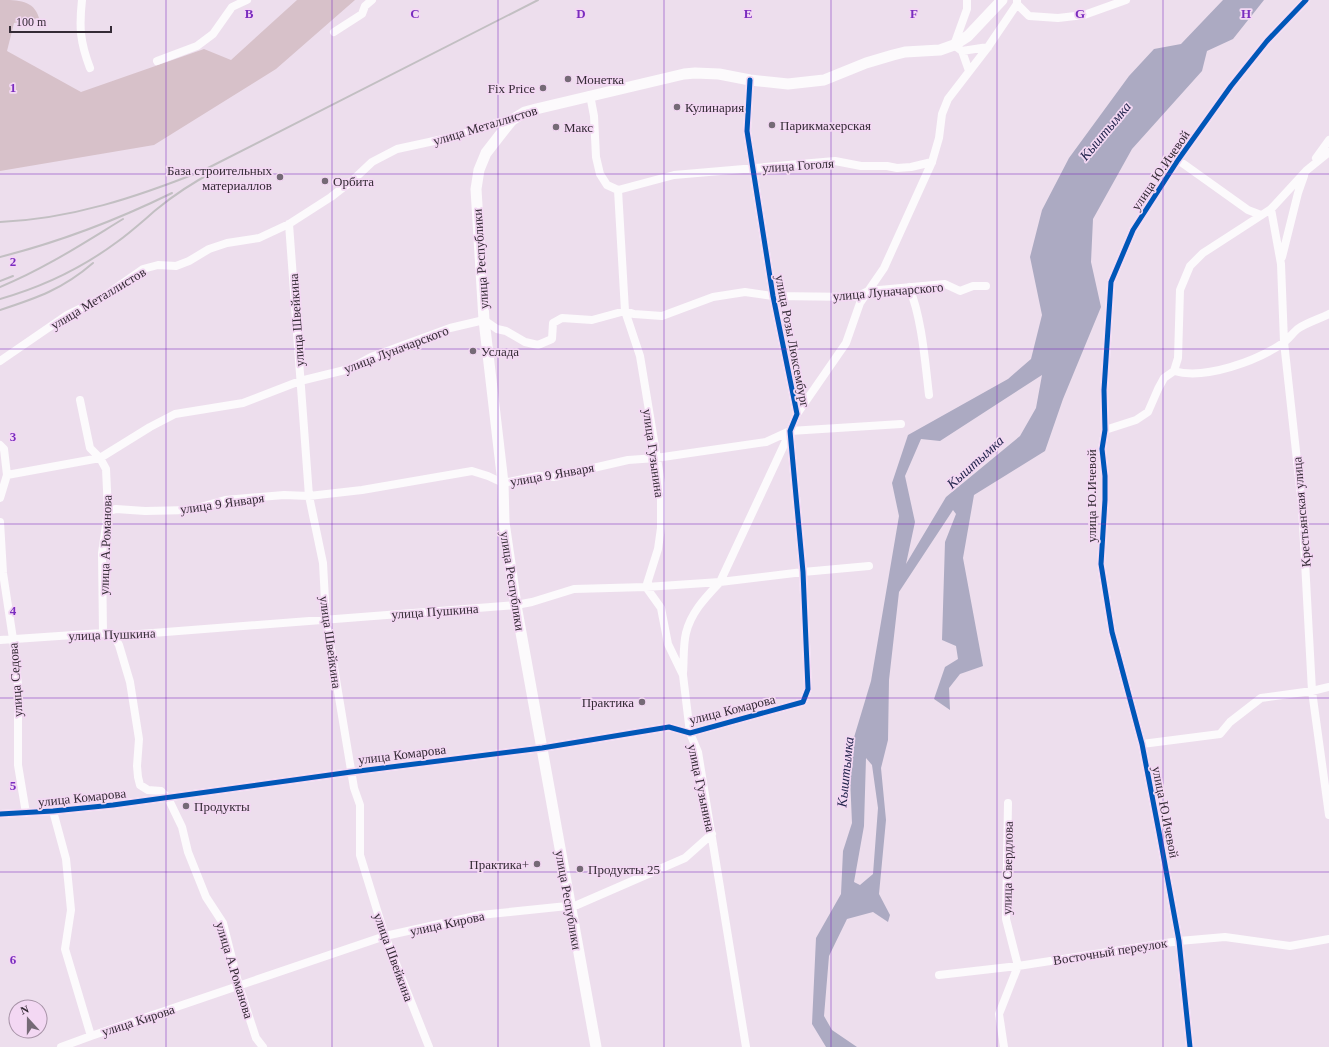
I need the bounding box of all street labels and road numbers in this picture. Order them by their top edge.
street label: улица Металлистов [431,103,539,148]
street label: улица Ю.Ичевой [1128,127,1193,213]
street label: улица Гоголя [762,156,835,175]
street label: улица Республики [470,208,491,310]
street label: улица Металлистов [48,264,148,333]
street label: улица Швейкина [286,273,307,367]
street label: улица Розы Люксембург [772,274,813,409]
street label: улица Луначарского [832,279,944,304]
street label: улица Луначарского [342,323,451,376]
street label: улица Гузынина [640,408,667,499]
street label: улица Ю.Ичевой [1084,449,1099,543]
street label: Крестьянская улица [1289,456,1314,568]
street label: улица 9 Января [509,460,595,489]
street label: улица 9 Января [179,490,265,517]
street label: улица А.Романова [96,494,115,595]
street label: улица Республики [497,530,528,632]
street label: улица Швейкина [317,595,344,690]
street label: улица Пушкина [391,601,479,622]
street label: улица Пушкина [68,625,156,644]
street label: улица Седова [5,642,26,718]
street label: улица Комарова [687,691,777,727]
street label: улица Комарова [357,742,447,767]
street label: улица Гузынина [685,743,718,834]
street label: улица Ю.Ичевой [1149,765,1182,859]
street label: улица Комарова [37,785,127,810]
street label: улица Свердлова [999,821,1016,915]
street label: улица Республики [552,849,585,951]
street label: улица Кирова [409,908,486,939]
street label: улица Швейкина [371,911,417,1004]
street label: улица А.Романова [213,920,256,1020]
street label: Восточный переулок [1052,935,1169,968]
street label: улица Кирова [100,1002,177,1039]

